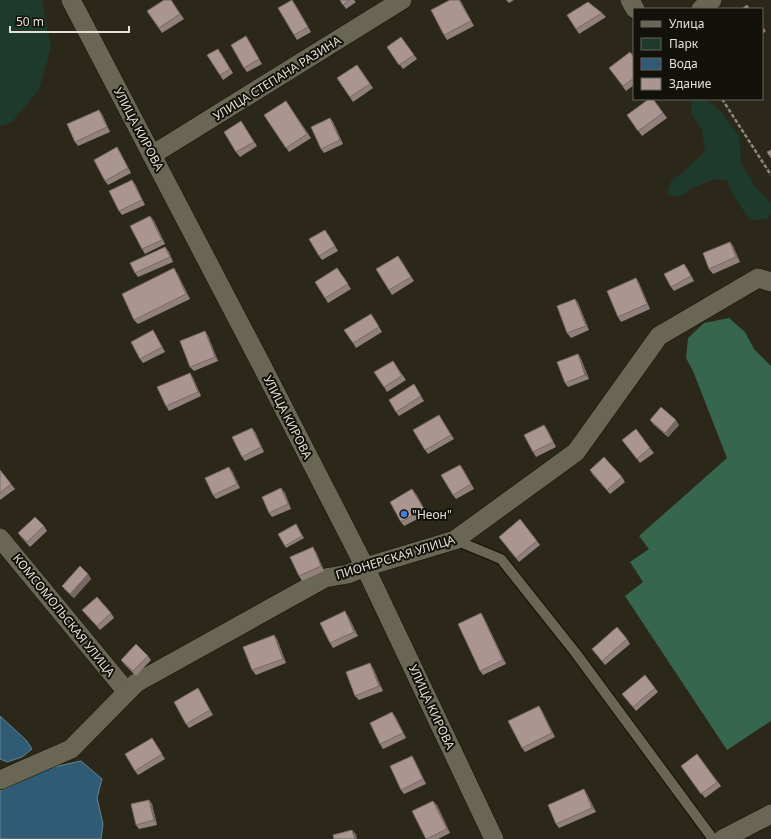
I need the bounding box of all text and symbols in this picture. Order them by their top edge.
scale bar [10,8,129,34]
legend [633,8,763,100]
text: 50 m [16,13,44,30]
text: Улица [669,15,704,32]
street label: УЛИЦА СТЕПАНА РАЗИНА [210,32,344,124]
text: Парк [669,35,699,52]
text: Вода [669,55,698,72]
text: Здание [669,75,712,92]
street label: УЛИЦА КИРОВА [110,84,168,174]
street label: УЛИЦА КИРОВА [260,372,317,462]
place label: "Неон" [412,506,452,523]
marker: "Неон" [399,509,409,519]
street label: ПИОНЕРСКАЯ УЛИЦА [333,531,457,583]
street label: КОМСОМОЛЬСКАЯ УЛИЦА [9,550,119,680]
street label: УЛИЦА КИРОВА [405,662,459,753]

